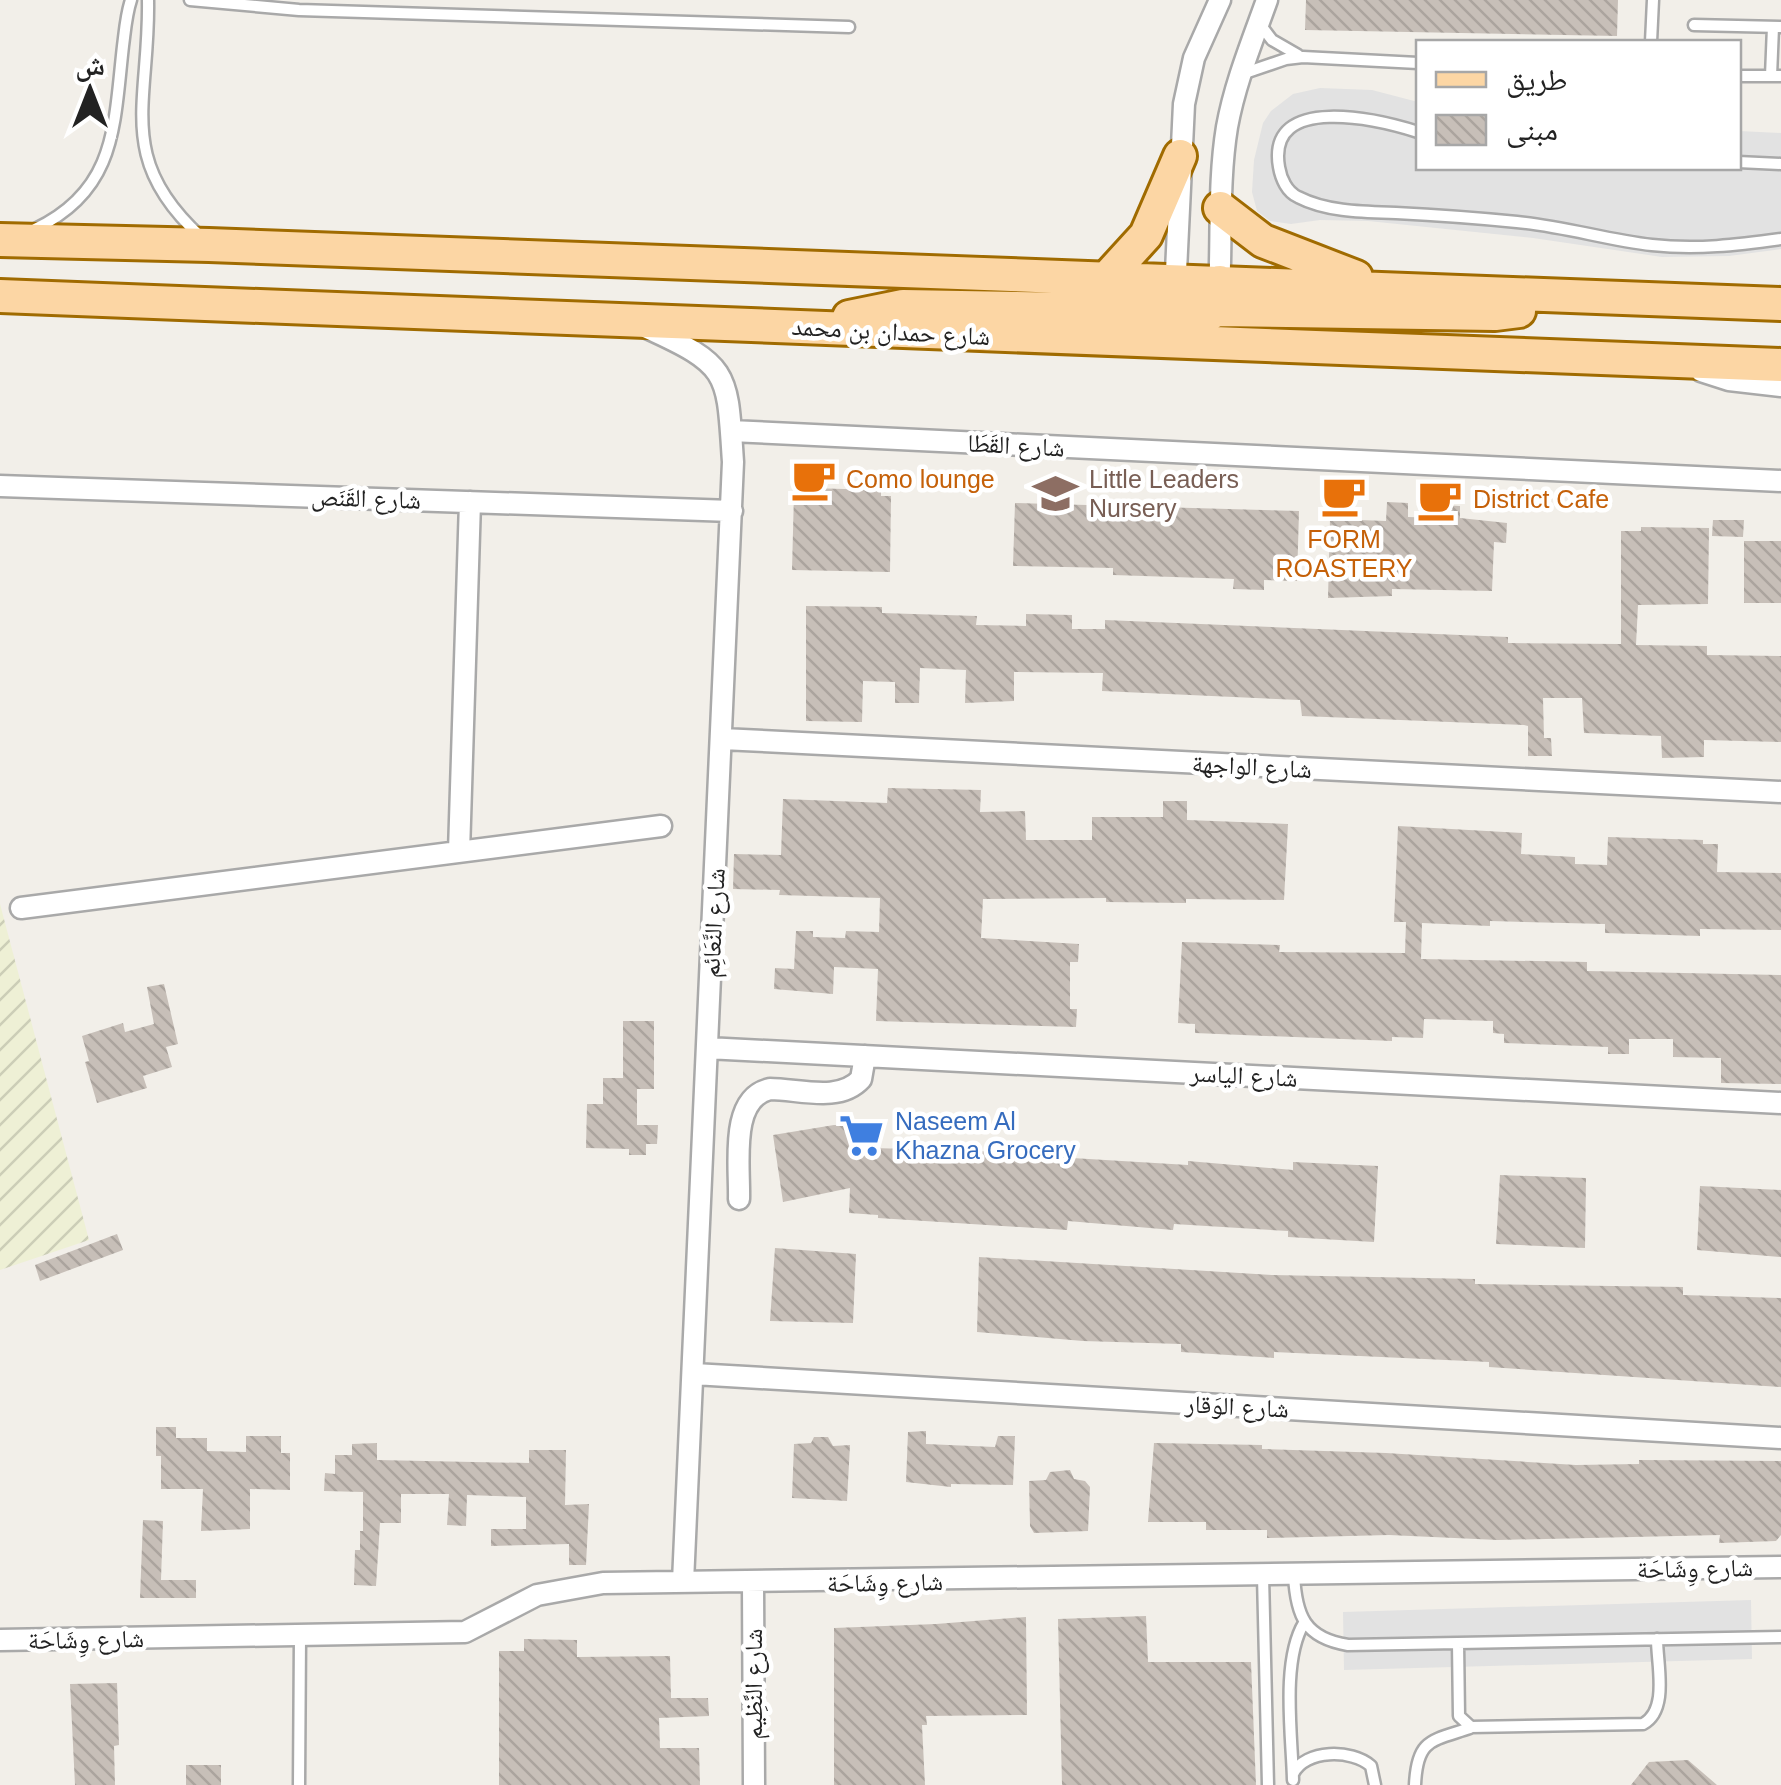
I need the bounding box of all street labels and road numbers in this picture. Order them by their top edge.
street label: شارع حمدان بن محمد [791,312,991,352]
street label: شارع القَطَا [967,428,1065,464]
street label: شارع القَنَص [310,482,422,516]
street label: شارع الواجهة [1191,749,1313,785]
street label: شارع النَّعَائِم [696,867,733,979]
street label: شارع الياسر [1188,1058,1298,1094]
street label: شارع الوَقار [1183,1389,1290,1425]
street label: شارع وِشَاحَة [1637,1553,1753,1588]
street label: شارع وِشَاحَة [827,1567,943,1602]
street label: شارع وِشَاحَة [28,1624,144,1659]
street label: شارع النَّظِيم [739,1629,770,1739]

